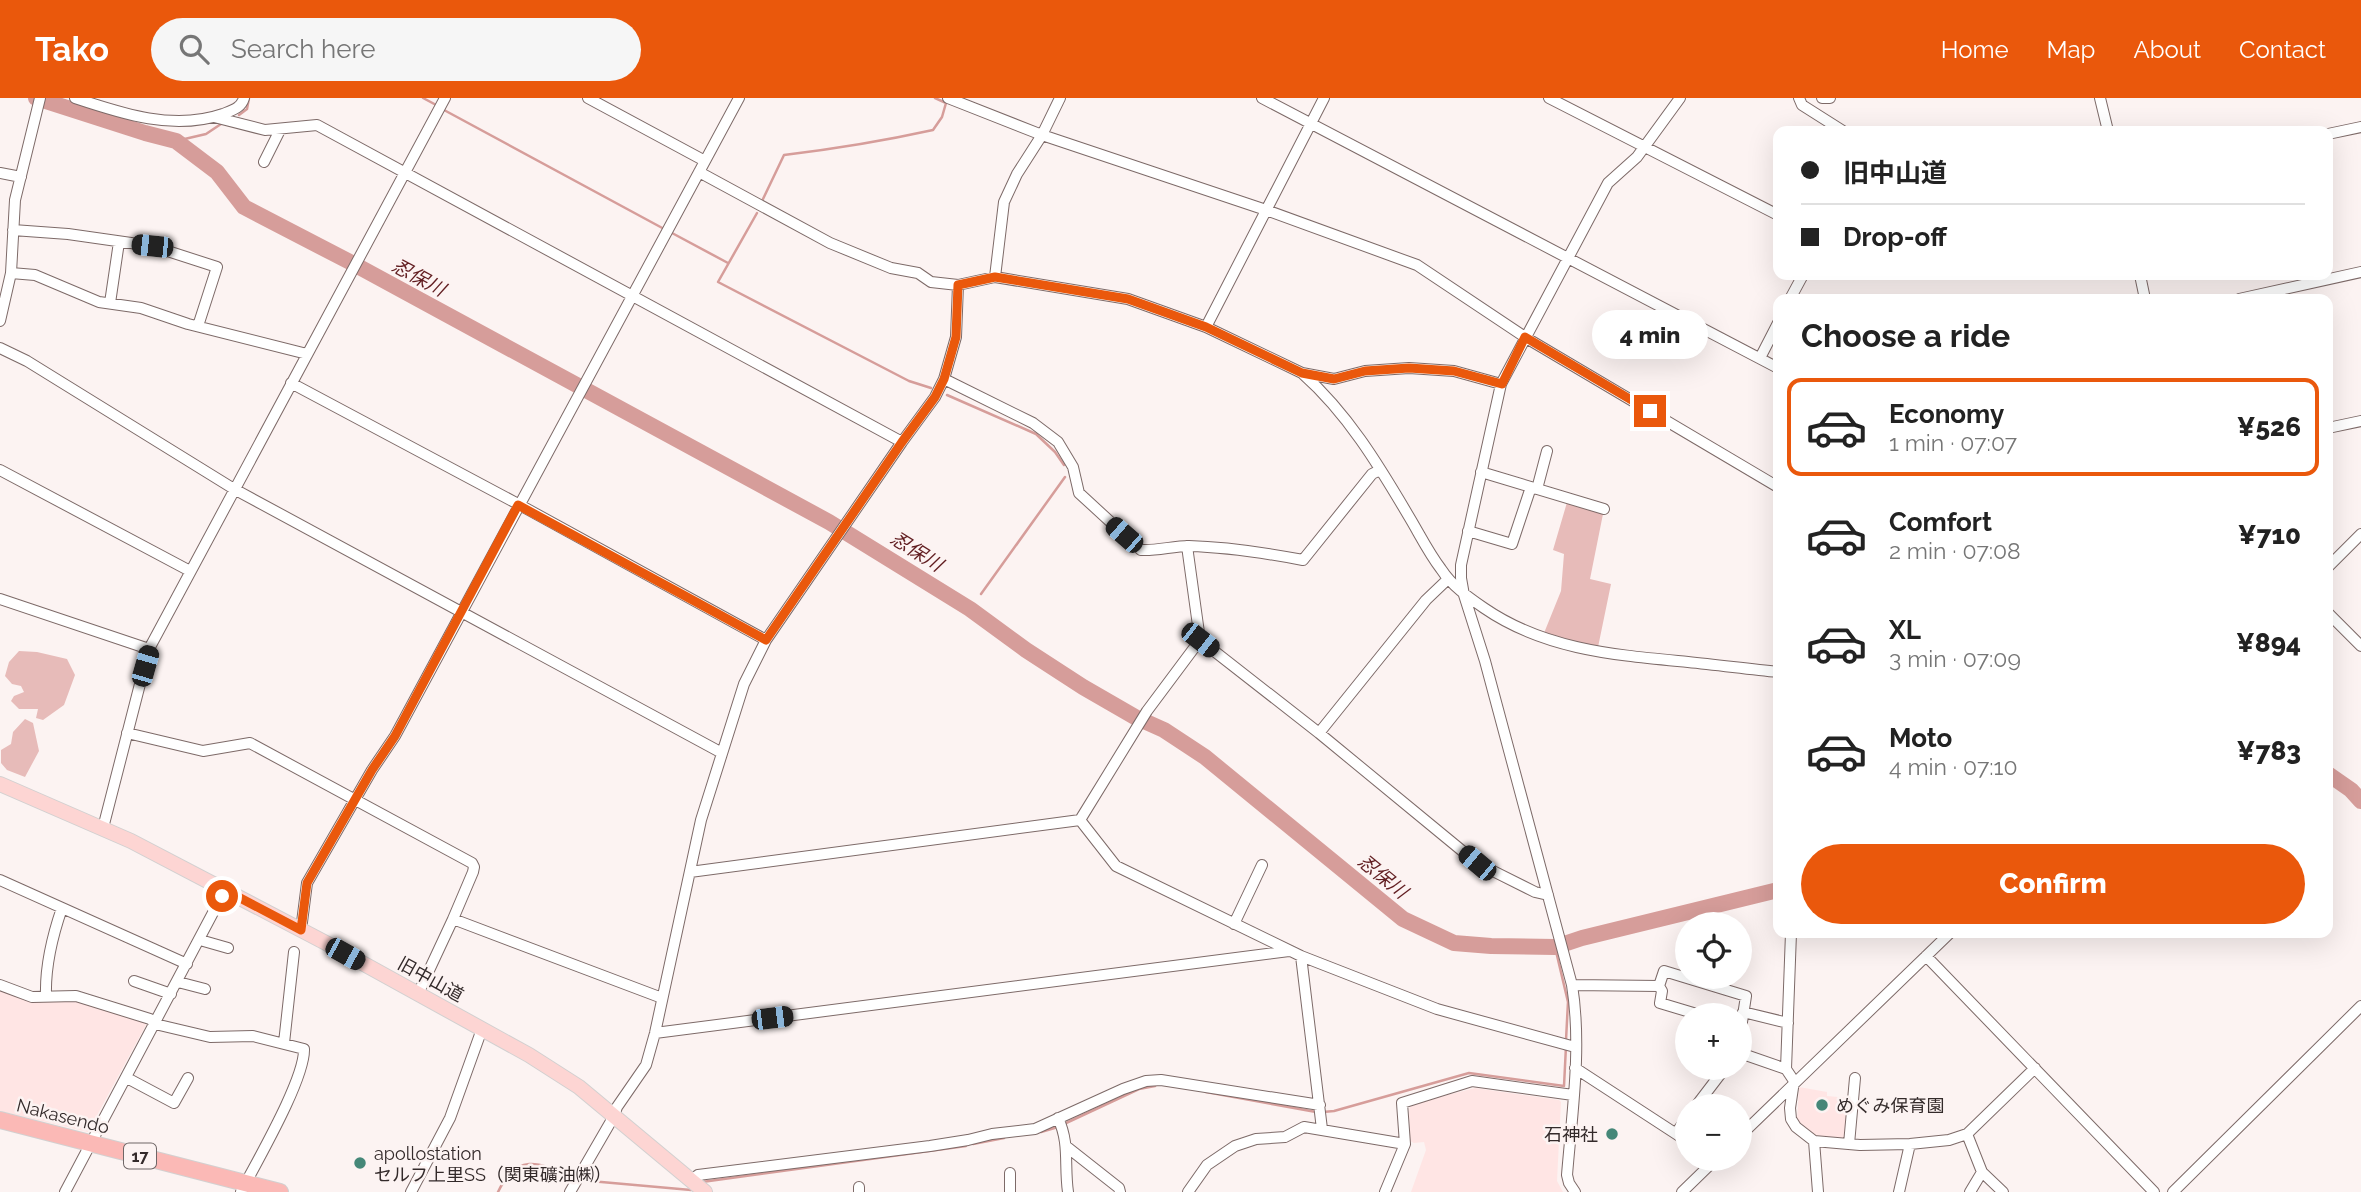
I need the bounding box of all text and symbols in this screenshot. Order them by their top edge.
search box [151,18,641,81]
text: Tako [35,30,109,69]
icon: search [175,30,213,68]
text: Search here [231,34,375,64]
text: Home [1941,35,2009,64]
text: Map [2047,35,2095,64]
text: About [2133,35,2201,64]
text: Contact [2239,35,2326,64]
text: 旧中山道 [1843,158,1947,188]
text: Drop-off [1843,222,1947,252]
car [131,233,174,259]
water label: 忍保川 [389,254,451,301]
callout: 4 min [1592,310,1708,358]
text: Choose a ride [1801,317,2010,354]
text: 4 min [1620,321,1680,348]
route end [1634,395,1666,427]
icon: car [1805,396,1868,459]
text: Economy [1889,399,2004,429]
text: ¥526 [2237,412,2301,442]
text: 1 min · 07:07 [1889,429,2017,456]
icon: car [1805,504,1868,567]
text: Comfort [1889,507,1992,537]
car [1102,513,1147,557]
text: ¥710 [2238,520,2301,550]
water label: 忍保川 [887,527,949,576]
text: 2 min · 07:08 [1889,537,2021,564]
icon: car [1805,612,1868,675]
text: XL [1889,615,1921,645]
car [1177,619,1224,661]
text: ¥894 [2236,628,2301,658]
car [130,643,161,689]
text: 3 min · 07:09 [1889,645,2021,672]
icon: car [1805,720,1868,783]
text: Moto [1889,723,1952,753]
text: ¥783 [2237,736,2301,766]
text: 4 min · 07:10 [1889,753,2018,780]
car [1455,841,1500,885]
button: Confirm [1801,844,2305,924]
water label: 忍保川 [1354,850,1414,904]
route start [206,880,238,912]
map controls [1675,912,1752,1171]
button: locate [1675,912,1752,989]
car [322,935,369,973]
street label: 旧中山道 [394,952,468,1006]
button: + [1675,1003,1752,1080]
car [750,1005,795,1031]
street label: Nakasendo [15,1094,112,1138]
button: − [1675,1094,1752,1171]
place label: めぐみ保育園 [1836,1095,1945,1116]
marker: めぐみ保育園 [1814,1097,1830,1113]
place label: 石神社 [1544,1124,1598,1145]
marker: 石神社 [1604,1126,1620,1142]
place label: apollostation セルフ上里SS（関東礦油㈱） [374,1143,612,1185]
road number: 17 [124,1144,156,1168]
marker: apollostation セルフ上里SS（関東礦油㈱） [352,1155,368,1171]

